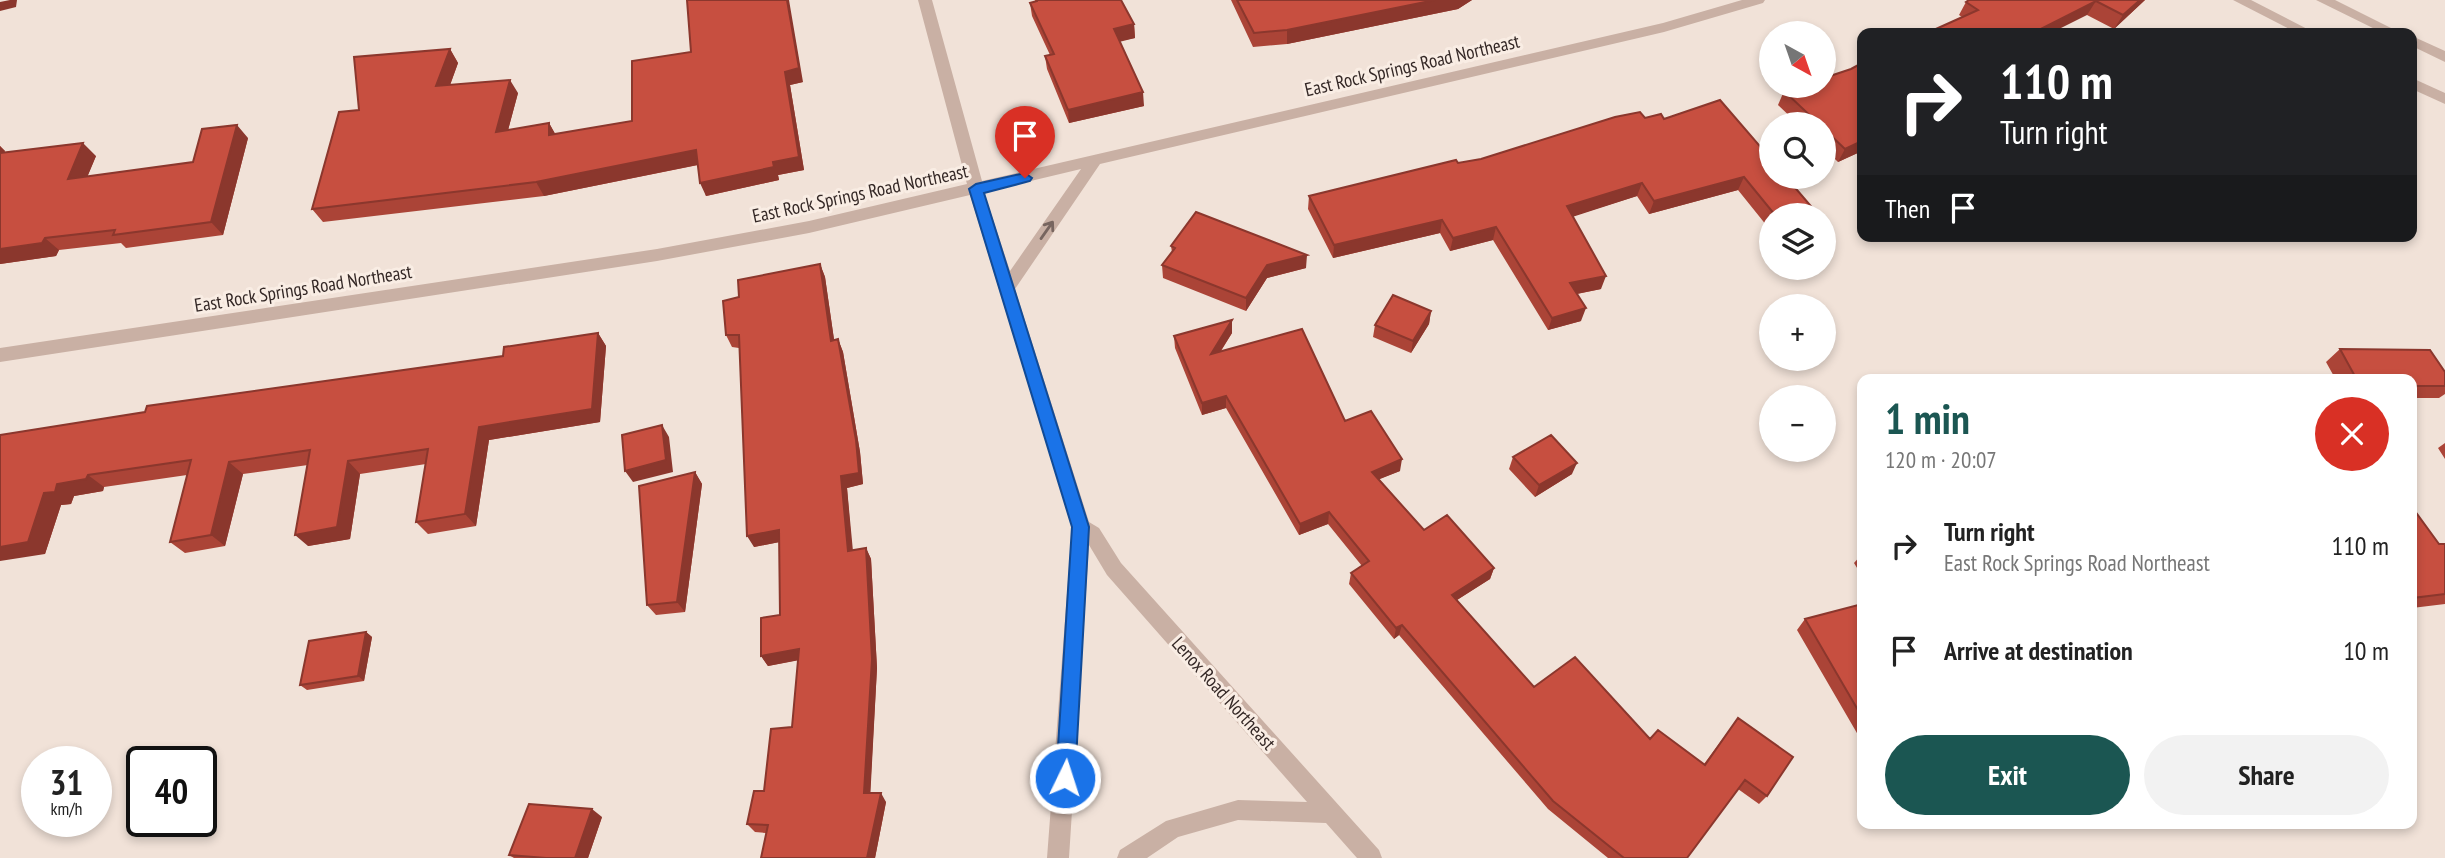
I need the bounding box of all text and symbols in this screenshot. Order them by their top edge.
north arrow [1759,21,1836,98]
map controls [1759,21,1836,462]
street label: East Rock Springs Road Northeast [1302,28,1522,101]
text: 110 m [2000,49,2113,113]
icon: right [1885,56,1976,147]
pin [995,106,1055,178]
text: Turn right [2000,111,2108,153]
button: search [1759,112,1836,189]
icon: arrive [1006,117,1044,155]
street label: East Rock Springs Road Northeast [750,158,971,228]
icon: arrive [1944,189,1982,227]
text: Then [1885,192,1930,225]
button: layers [1759,203,1836,280]
one-way arrow [1040,221,1054,240]
street label: East Rock Springs Road Northeast [193,259,414,317]
button: + [1759,294,1836,371]
button: − [1759,385,1836,462]
text: 1 min [1885,391,1970,446]
button: close [2315,397,2389,471]
text: 120 m · 20:07 [1885,445,1997,474]
text: Turn right [1944,515,2035,548]
icon: right [1885,527,1923,565]
text: 110 m [2331,529,2389,562]
text: East Rock Springs Road Northeast [1944,548,2210,577]
street label: Lenox Road Northeast [1167,632,1282,755]
icon: arrive [1885,632,1923,670]
text: Arrive at destination [1944,634,2133,667]
text: 10 m [2343,634,2389,667]
button: Exit [1885,735,2130,815]
button: Share [2144,735,2389,815]
position arrow [1028,741,1102,815]
speed limit sign: 40 [126,746,217,837]
text: 31 [50,759,83,805]
text: km/h [51,797,82,820]

